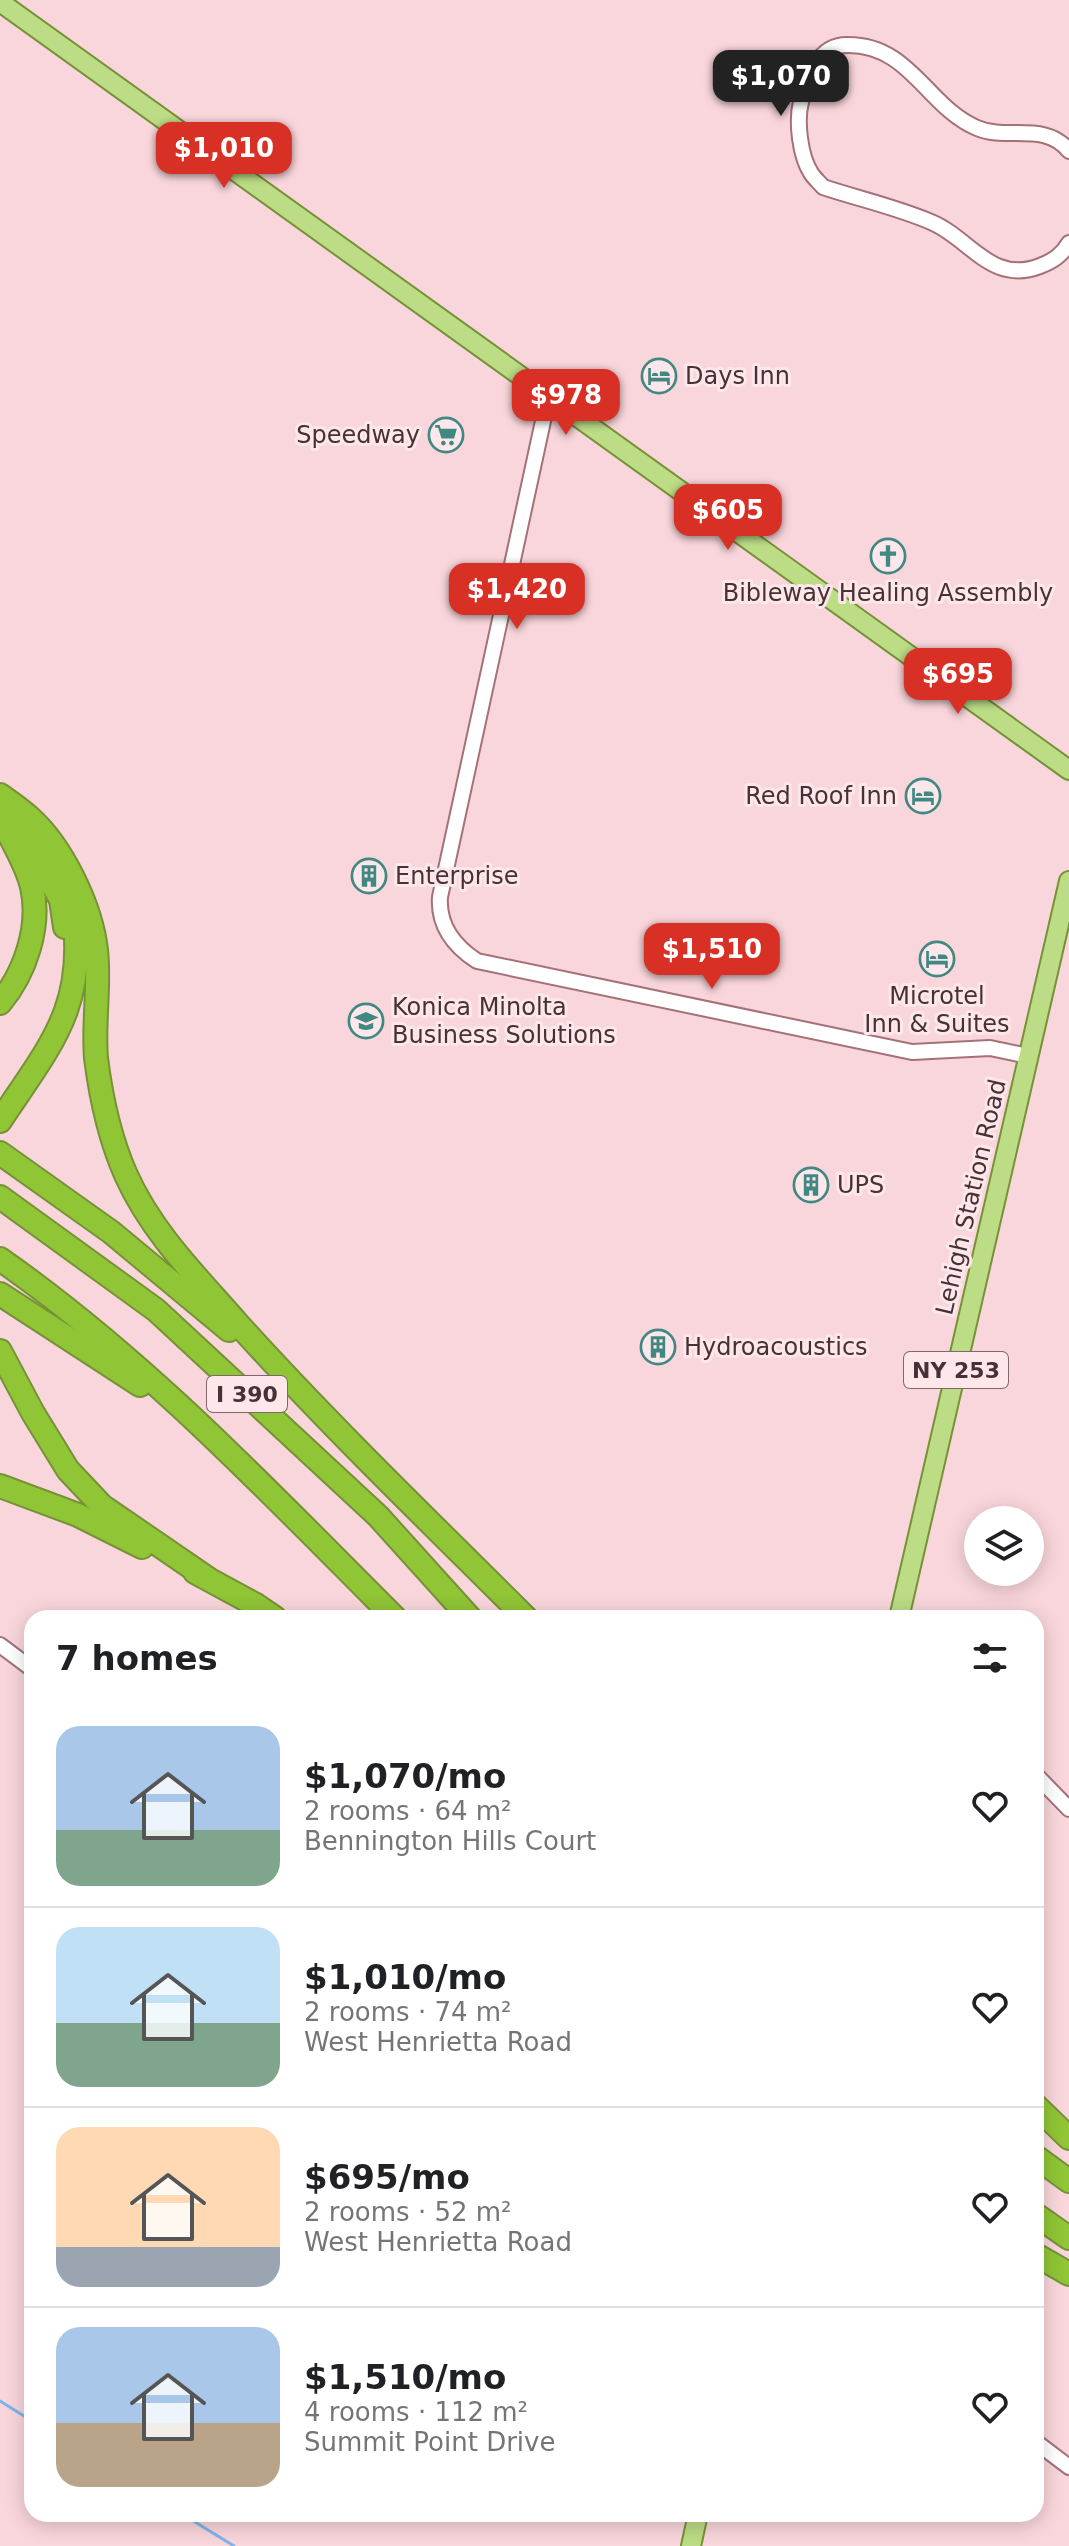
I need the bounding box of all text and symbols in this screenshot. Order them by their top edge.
pin: $1,070 [716,50,846,118]
text: $1,070 [731,61,831,91]
pin: $1,010 [159,122,289,190]
text: $1,010 [174,133,274,163]
hotel icon: Days Inn [640,357,678,395]
place label: Days Inn [685,362,790,390]
pin: $978 [519,369,613,437]
text: $978 [530,380,602,410]
supermarket icon: Speedway [427,416,465,454]
place label: Speedway [296,421,420,449]
pin: $605 [681,484,775,552]
text: $605 [692,495,764,525]
church icon: Bibleway Healing Assembly [869,537,907,575]
pin: $1,420 [452,563,582,631]
text: $1,420 [467,574,567,604]
place label: Bibleway Healing Assembly [723,579,1053,607]
pin: $695 [911,648,1005,716]
text: $695 [922,659,994,689]
hotel icon: Red Roof Inn [904,777,942,815]
place label: Red Roof Inn [745,782,897,810]
building icon: Enterprise [350,857,388,895]
place label: Enterprise [395,862,518,890]
pin: $1,510 [647,923,777,991]
text: $1,510 [662,934,762,964]
hotel icon: Microtel Inn & Suites [918,940,956,978]
place label: Microtel Inn & Suites [864,982,1010,1038]
place label: Konica Minolta Business Solutions [392,993,616,1049]
school or university icon: Konica Minolta Business Solutions [347,1002,385,1040]
street label: Lehigh Station Road [930,1077,1012,1317]
building icon: UPS [792,1166,830,1204]
place label: UPS [837,1171,884,1199]
building icon: Hydroacoustics [639,1328,677,1366]
place label: Hydroacoustics [684,1333,868,1361]
road number: NY 253 [904,1352,1008,1388]
road number: I 390 [207,1376,287,1412]
map controls [964,1506,1044,1586]
button: layers [964,1506,1044,1586]
icon: filters [968,1636,1012,1680]
text: 7 homes [56,1638,218,1678]
text: $1,070/mo [304,1756,506,1796]
icon: home [120,1758,216,1854]
icon: heart [968,1784,1012,1828]
text: 2 rooms · 64 m² [304,1796,512,1826]
text: Bennington Hills Court [304,1826,596,1856]
text: $1,010/mo [304,1957,506,1997]
icon: home [120,1959,216,2055]
icon: heart [968,1985,1012,2029]
text: 2 rooms · 74 m² [304,1997,512,2027]
text: West Henrietta Road [304,2027,572,2057]
text: $695/mo [304,2157,470,2197]
icon: home [120,2159,216,2255]
icon: heart [968,2185,1012,2229]
text: 2 rooms · 52 m² [304,2197,512,2227]
text: West Henrietta Road [304,2227,572,2257]
text: $1,510/mo [304,2357,506,2397]
icon: home [120,2359,216,2455]
icon: heart [968,2385,1012,2429]
text: 4 rooms · 112 m² [304,2397,528,2427]
text: Summit Point Drive [304,2427,555,2457]

